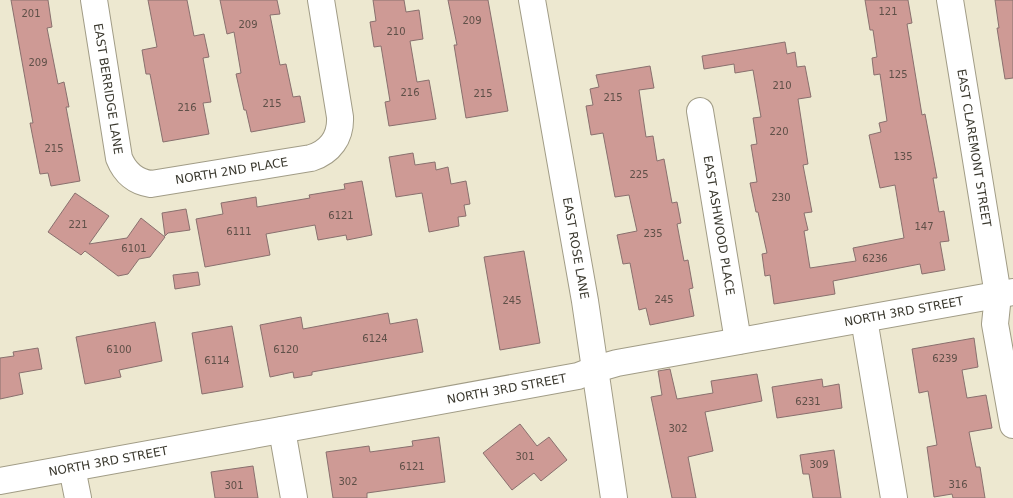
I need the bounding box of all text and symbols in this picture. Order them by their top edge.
house number: 121 [878,6,898,17]
house number: 201 [21,8,41,19]
house number: 209 [462,15,482,26]
house number: 209 [238,19,258,30]
street label: EAST BERRIDGE LANE [91,22,125,155]
house number: 210 [386,26,406,37]
house number: 209 [28,57,48,68]
street label: EAST CLAREMONT STREET [954,68,994,229]
house number: 125 [888,69,908,80]
house number: 210 [772,80,792,91]
house number: 216 [400,87,420,98]
house number: 215 [473,88,493,99]
house number: 215 [603,92,623,103]
house number: 215 [262,98,282,109]
house number: 216 [177,102,197,113]
house number: 220 [769,126,789,137]
house number: 215 [44,143,64,154]
house number: 135 [893,151,913,162]
street label: EAST ASHWOOD PLACE [700,154,737,296]
street label: NORTH 2ND PLACE [174,155,289,187]
house number: 225 [629,169,649,180]
house number: 230 [771,192,791,203]
street label: EAST ROSE LANE [560,196,592,300]
house number: 6121 [328,210,354,221]
house number: 221 [68,219,88,230]
house number: 147 [914,221,934,232]
house number: 6111 [226,226,252,237]
house number: 235 [643,228,663,239]
house number: 6101 [121,243,147,254]
house number: 6236 [862,253,888,264]
house number: 245 [654,294,674,305]
street label: NORTH 3RD STREET [843,294,965,329]
house number: 245 [502,295,522,306]
house number: 6124 [362,333,388,344]
house number: 6100 [106,344,132,355]
house number: 6120 [273,344,299,355]
house number: 6239 [932,353,958,364]
house number: 6114 [204,355,230,366]
street label: NORTH 3RD STREET [446,371,568,407]
house number: 6231 [795,396,821,407]
house number: 302 [668,423,688,434]
street label: NORTH 3RD STREET [47,444,170,479]
house number: 301 [515,451,535,462]
house number: 309 [809,459,829,470]
house number: 6121 [399,461,425,472]
house number: 302 [338,476,358,487]
house number: 316 [948,479,968,490]
house number: 301 [224,480,244,491]

